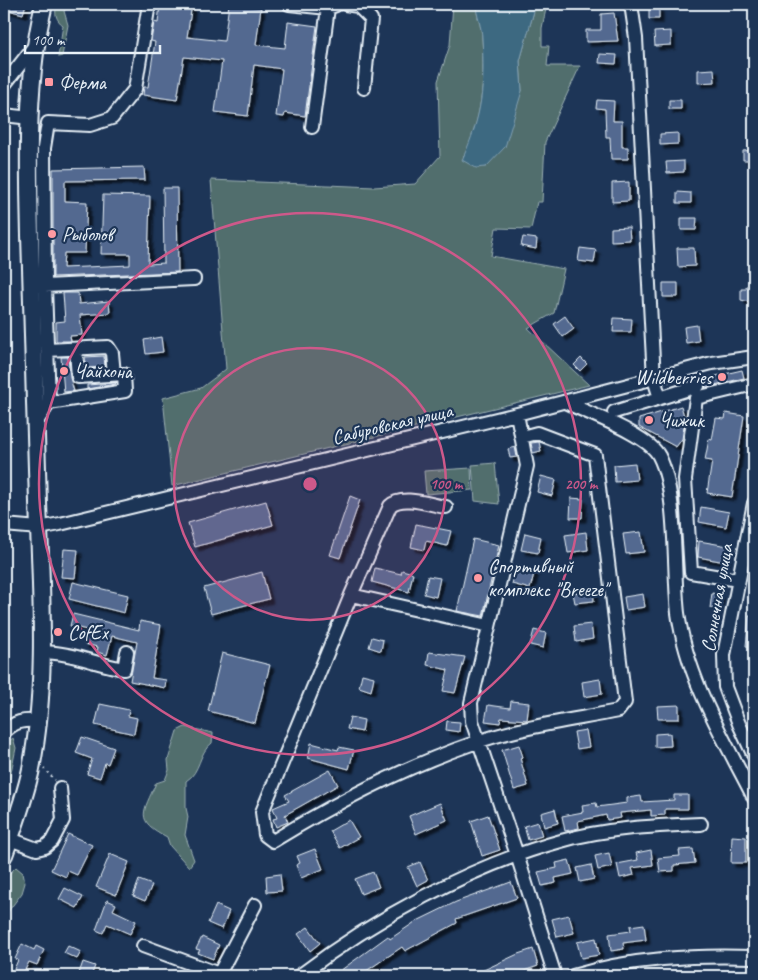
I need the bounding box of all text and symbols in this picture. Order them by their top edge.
scale bar [25,22,160,54]
text: 100 m [32,31,66,50]
place label: Ферма [59,70,108,95]
marker: Ферма [43,76,55,88]
place label: Рыболов [62,222,116,247]
marker: Рыболов [46,228,58,240]
place label: Чайхона [74,359,134,384]
marker: Чайхона [58,365,70,377]
place label: Wildberries [635,365,714,390]
marker: Wildberries [716,371,728,383]
street label: Сабуровская улица [329,398,456,450]
place label: Чижик [659,408,705,433]
marker: Чижик [643,414,655,426]
centre of rings [301,475,319,493]
text: 100 m [430,475,464,494]
text: 200 m [565,475,599,494]
street label: Солнечная улица [695,541,739,654]
place label: Спортивный комплекс "Breeze" [488,554,612,602]
marker: Спортивный комплекс "Breeze" [472,572,484,584]
place label: CofEx [68,620,110,645]
marker: CofEx [52,626,64,638]

